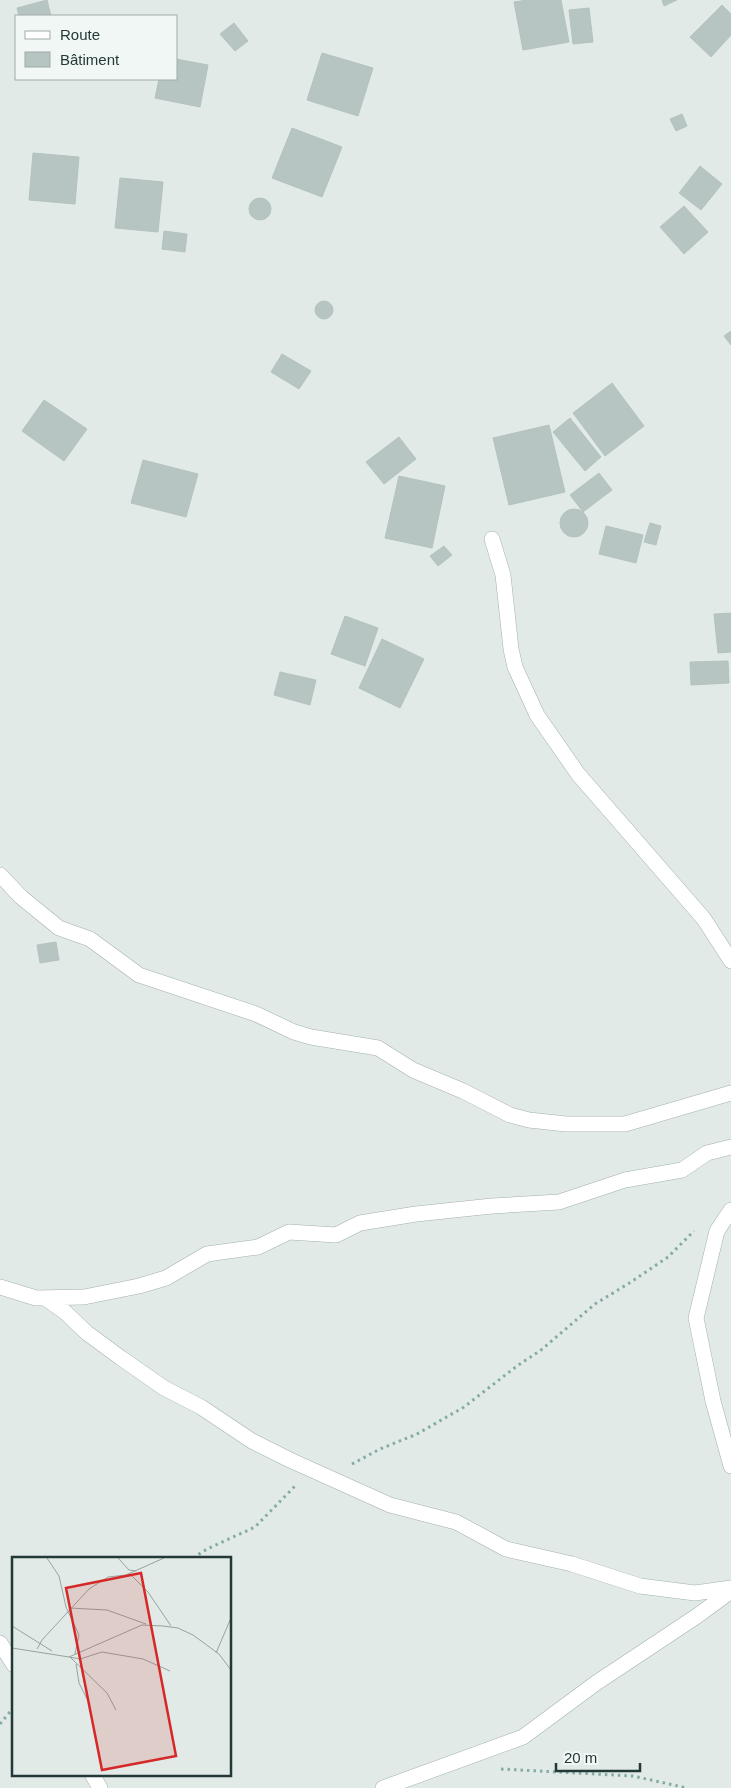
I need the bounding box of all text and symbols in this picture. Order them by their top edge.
legend [15,15,178,80]
text: Route [60,26,100,43]
text: Bâtiment [60,51,120,68]
inset map [12,1557,231,1776]
scale bar [556,1740,640,1772]
text: 20 m [564,1749,597,1766]

